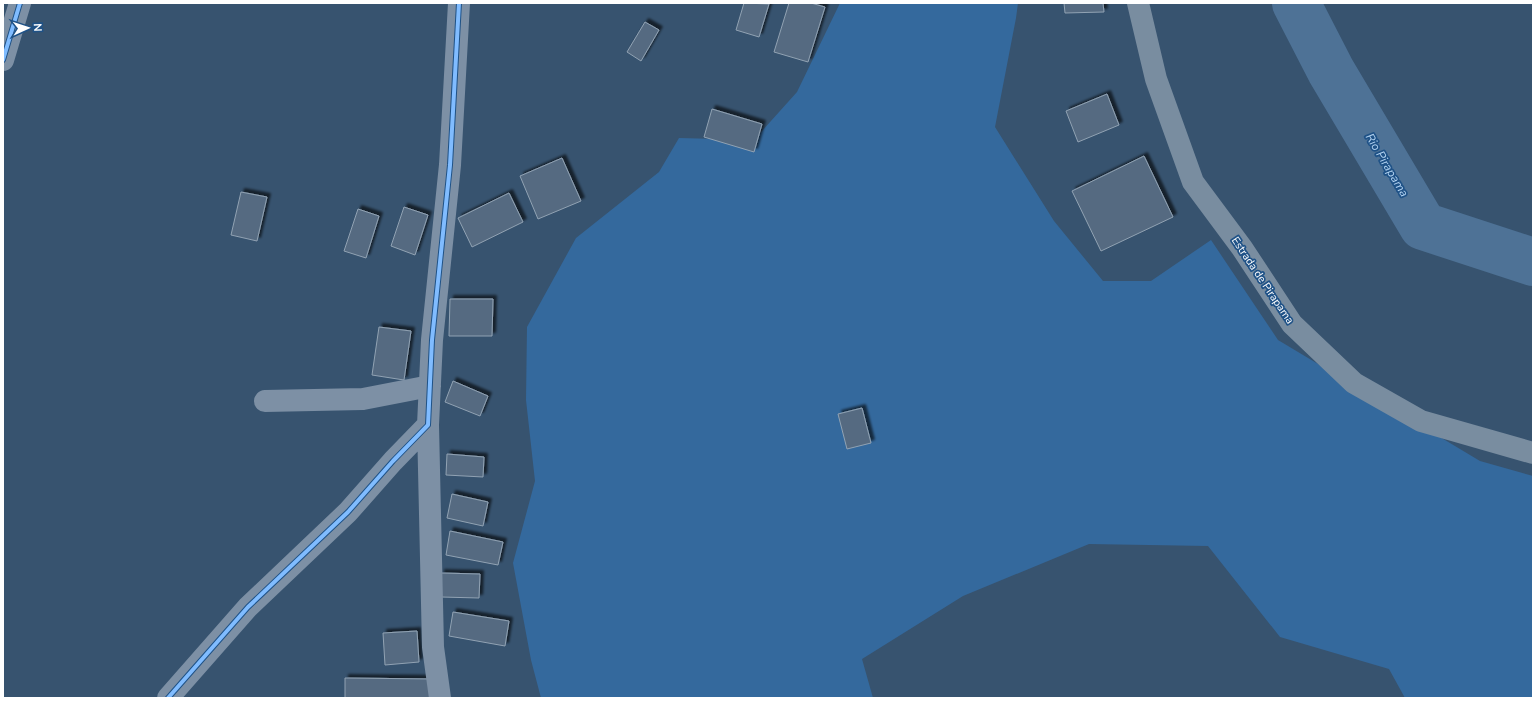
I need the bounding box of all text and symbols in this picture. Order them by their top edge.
north arrow [8,8,48,48]
text: N [30,23,45,32]
water label: Rio Pirapama [1362,130,1412,200]
street label: Estrada de Pirapama [1228,234,1297,327]

